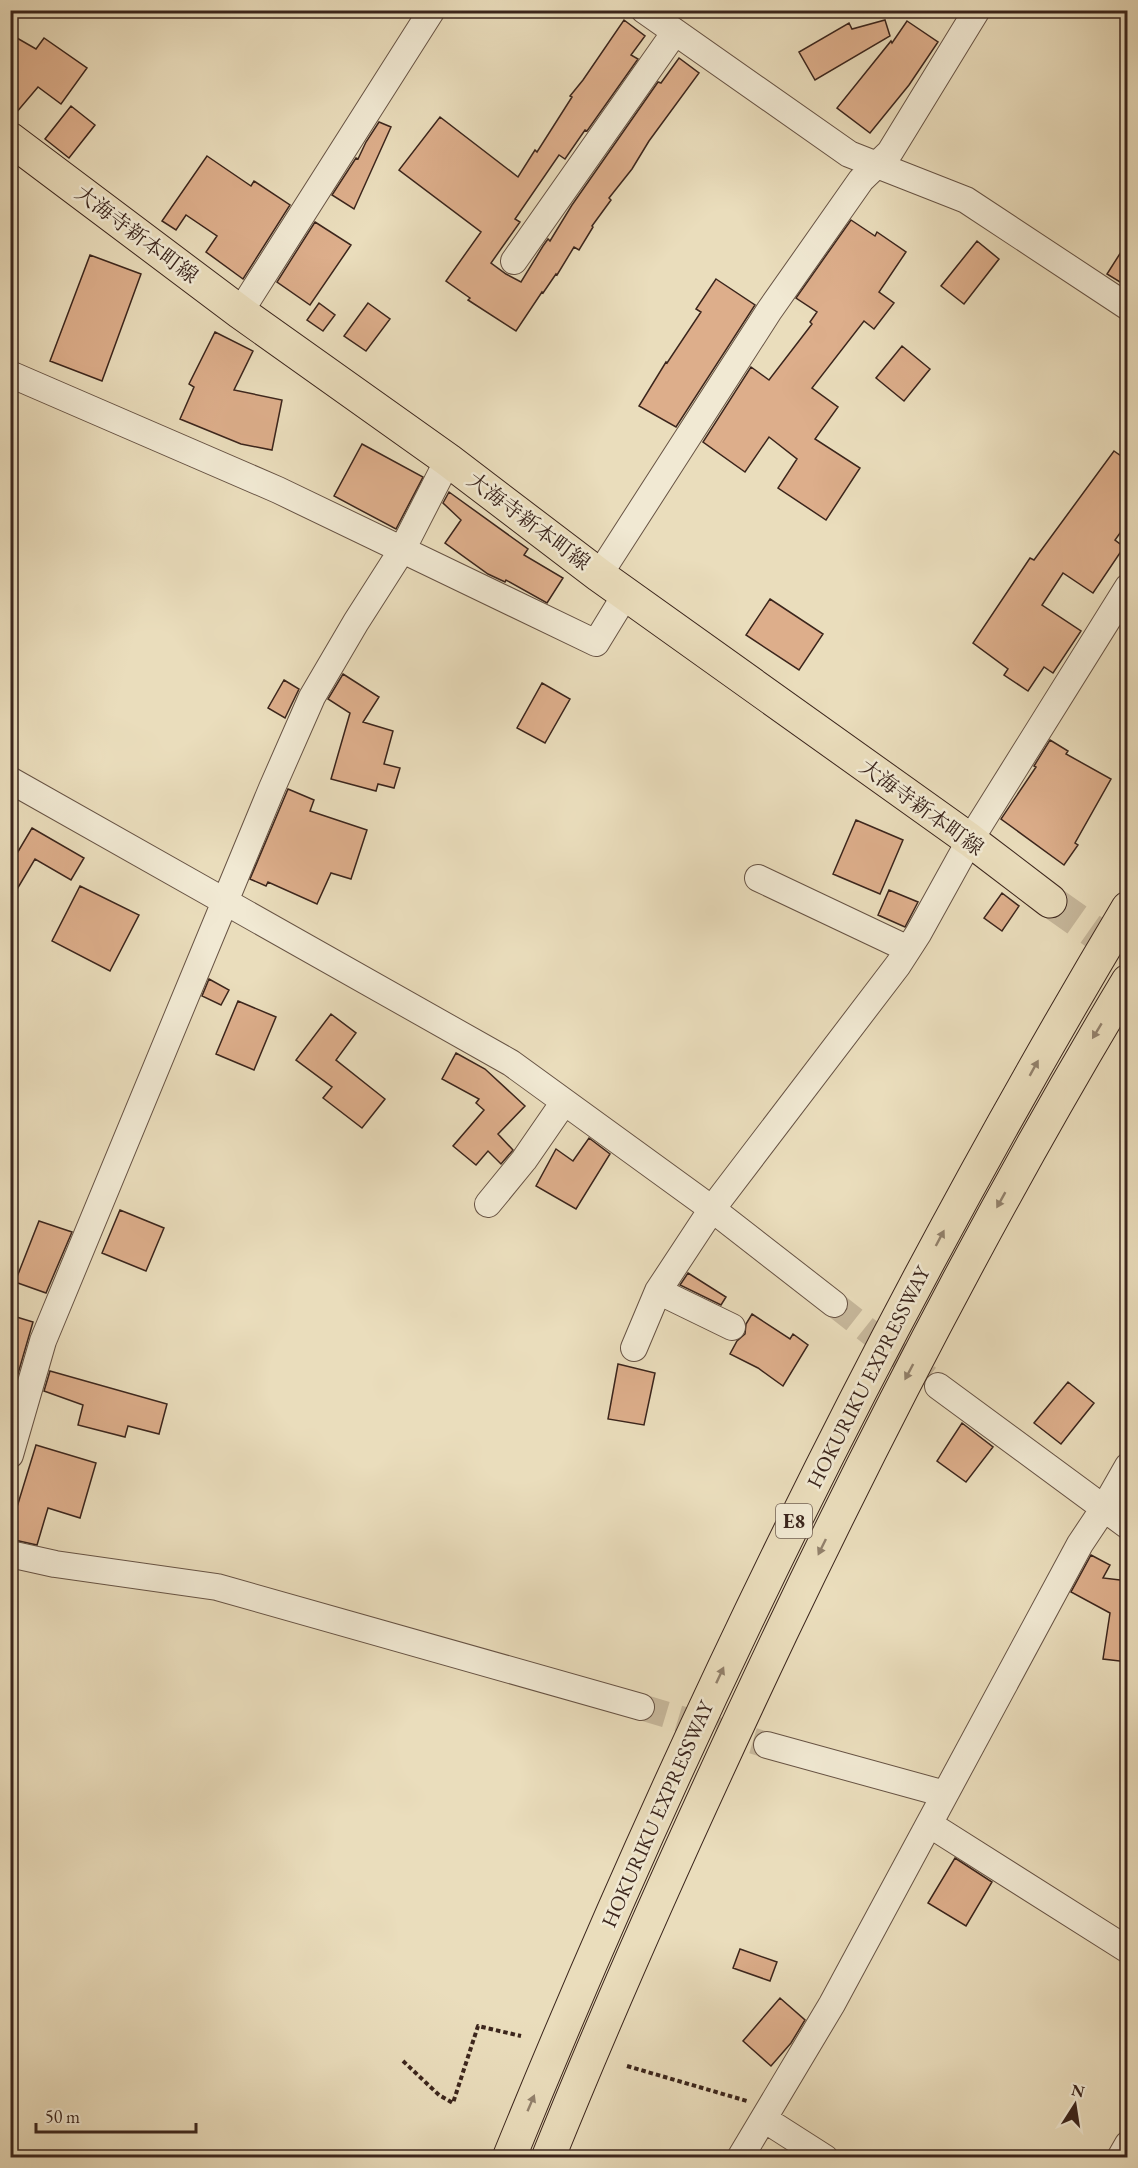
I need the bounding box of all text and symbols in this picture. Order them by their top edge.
street label: 大海寺新本町線 [70,179,204,289]
street label: 大海寺新本町線 [462,466,596,576]
street label: 大海寺新本町線 [855,753,989,861]
one-way arrow [1092,1023,1103,1039]
one-way arrow [1029,1059,1039,1076]
one-way arrow [996,1192,1006,1209]
one-way arrow [935,1230,945,1247]
street label: HOKURIKU EXPRESSWAY [800,1260,937,1492]
one-way arrow [904,1364,914,1381]
road number: E8 [776,1504,812,1538]
one-way arrow [818,1538,827,1555]
one-way arrow [715,1667,724,1684]
street label: HOKURIKU EXPRESSWAY [595,1695,720,1931]
north arrow [1045,2075,1105,2135]
text: N [1069,2079,1087,2102]
one-way arrow [526,2094,536,2112]
scale bar [36,2096,196,2134]
text: 50 m [45,2105,80,2128]

